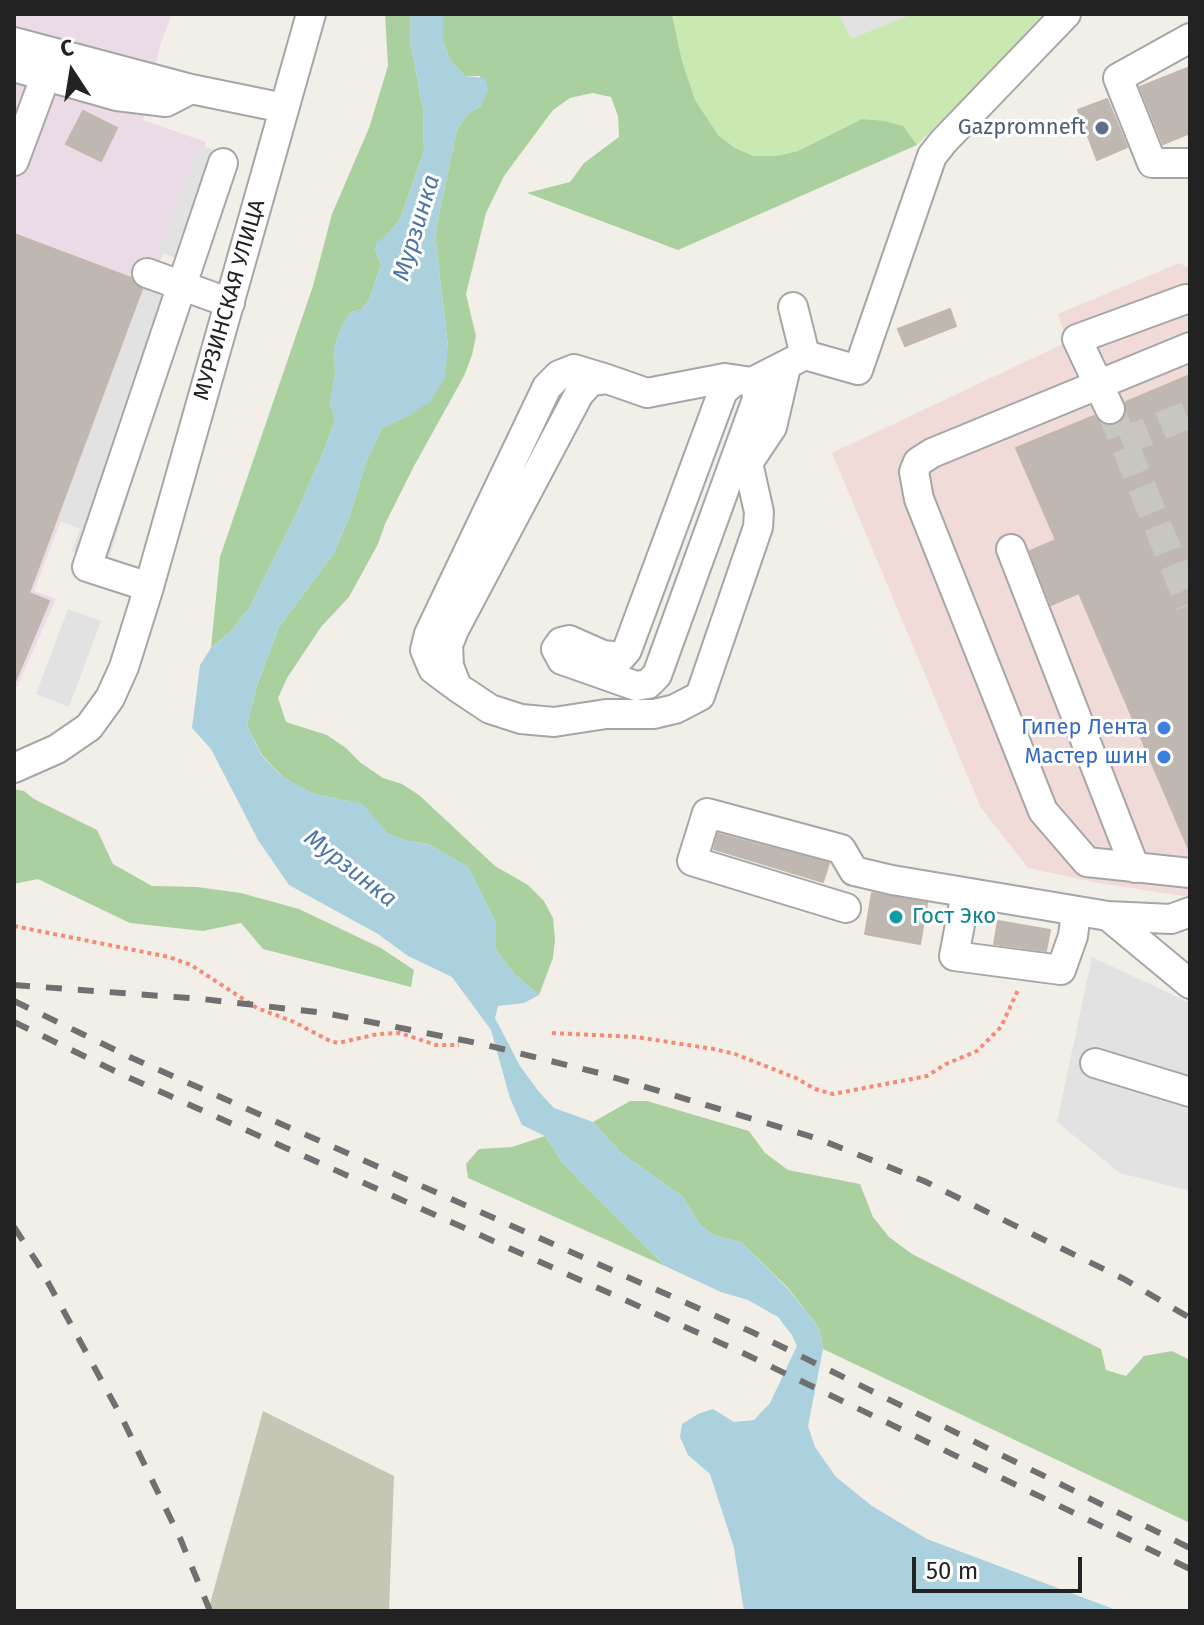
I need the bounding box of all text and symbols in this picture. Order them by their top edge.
north arrow [32,32,112,112]
text: С [58,34,76,63]
place label: Gazpromneft [958,115,1086,141]
marker: Gazpromneft [1093,119,1111,137]
water label: Мурзинка [387,171,447,285]
street label: МУРЗИНСКАЯ УЛИЦА [189,197,271,403]
place label: Гипер Лента [1021,715,1148,741]
marker: Гипер Лента [1155,719,1173,737]
place label: Мастер шин [1024,744,1148,770]
marker: Мастер шин [1155,748,1173,766]
water label: Мурзинка [298,824,402,914]
place label: Гост Эко [912,904,996,930]
marker: Гост Эко [887,908,905,926]
scale bar [916,1541,1086,1591]
text: 50 m [926,1557,978,1585]

